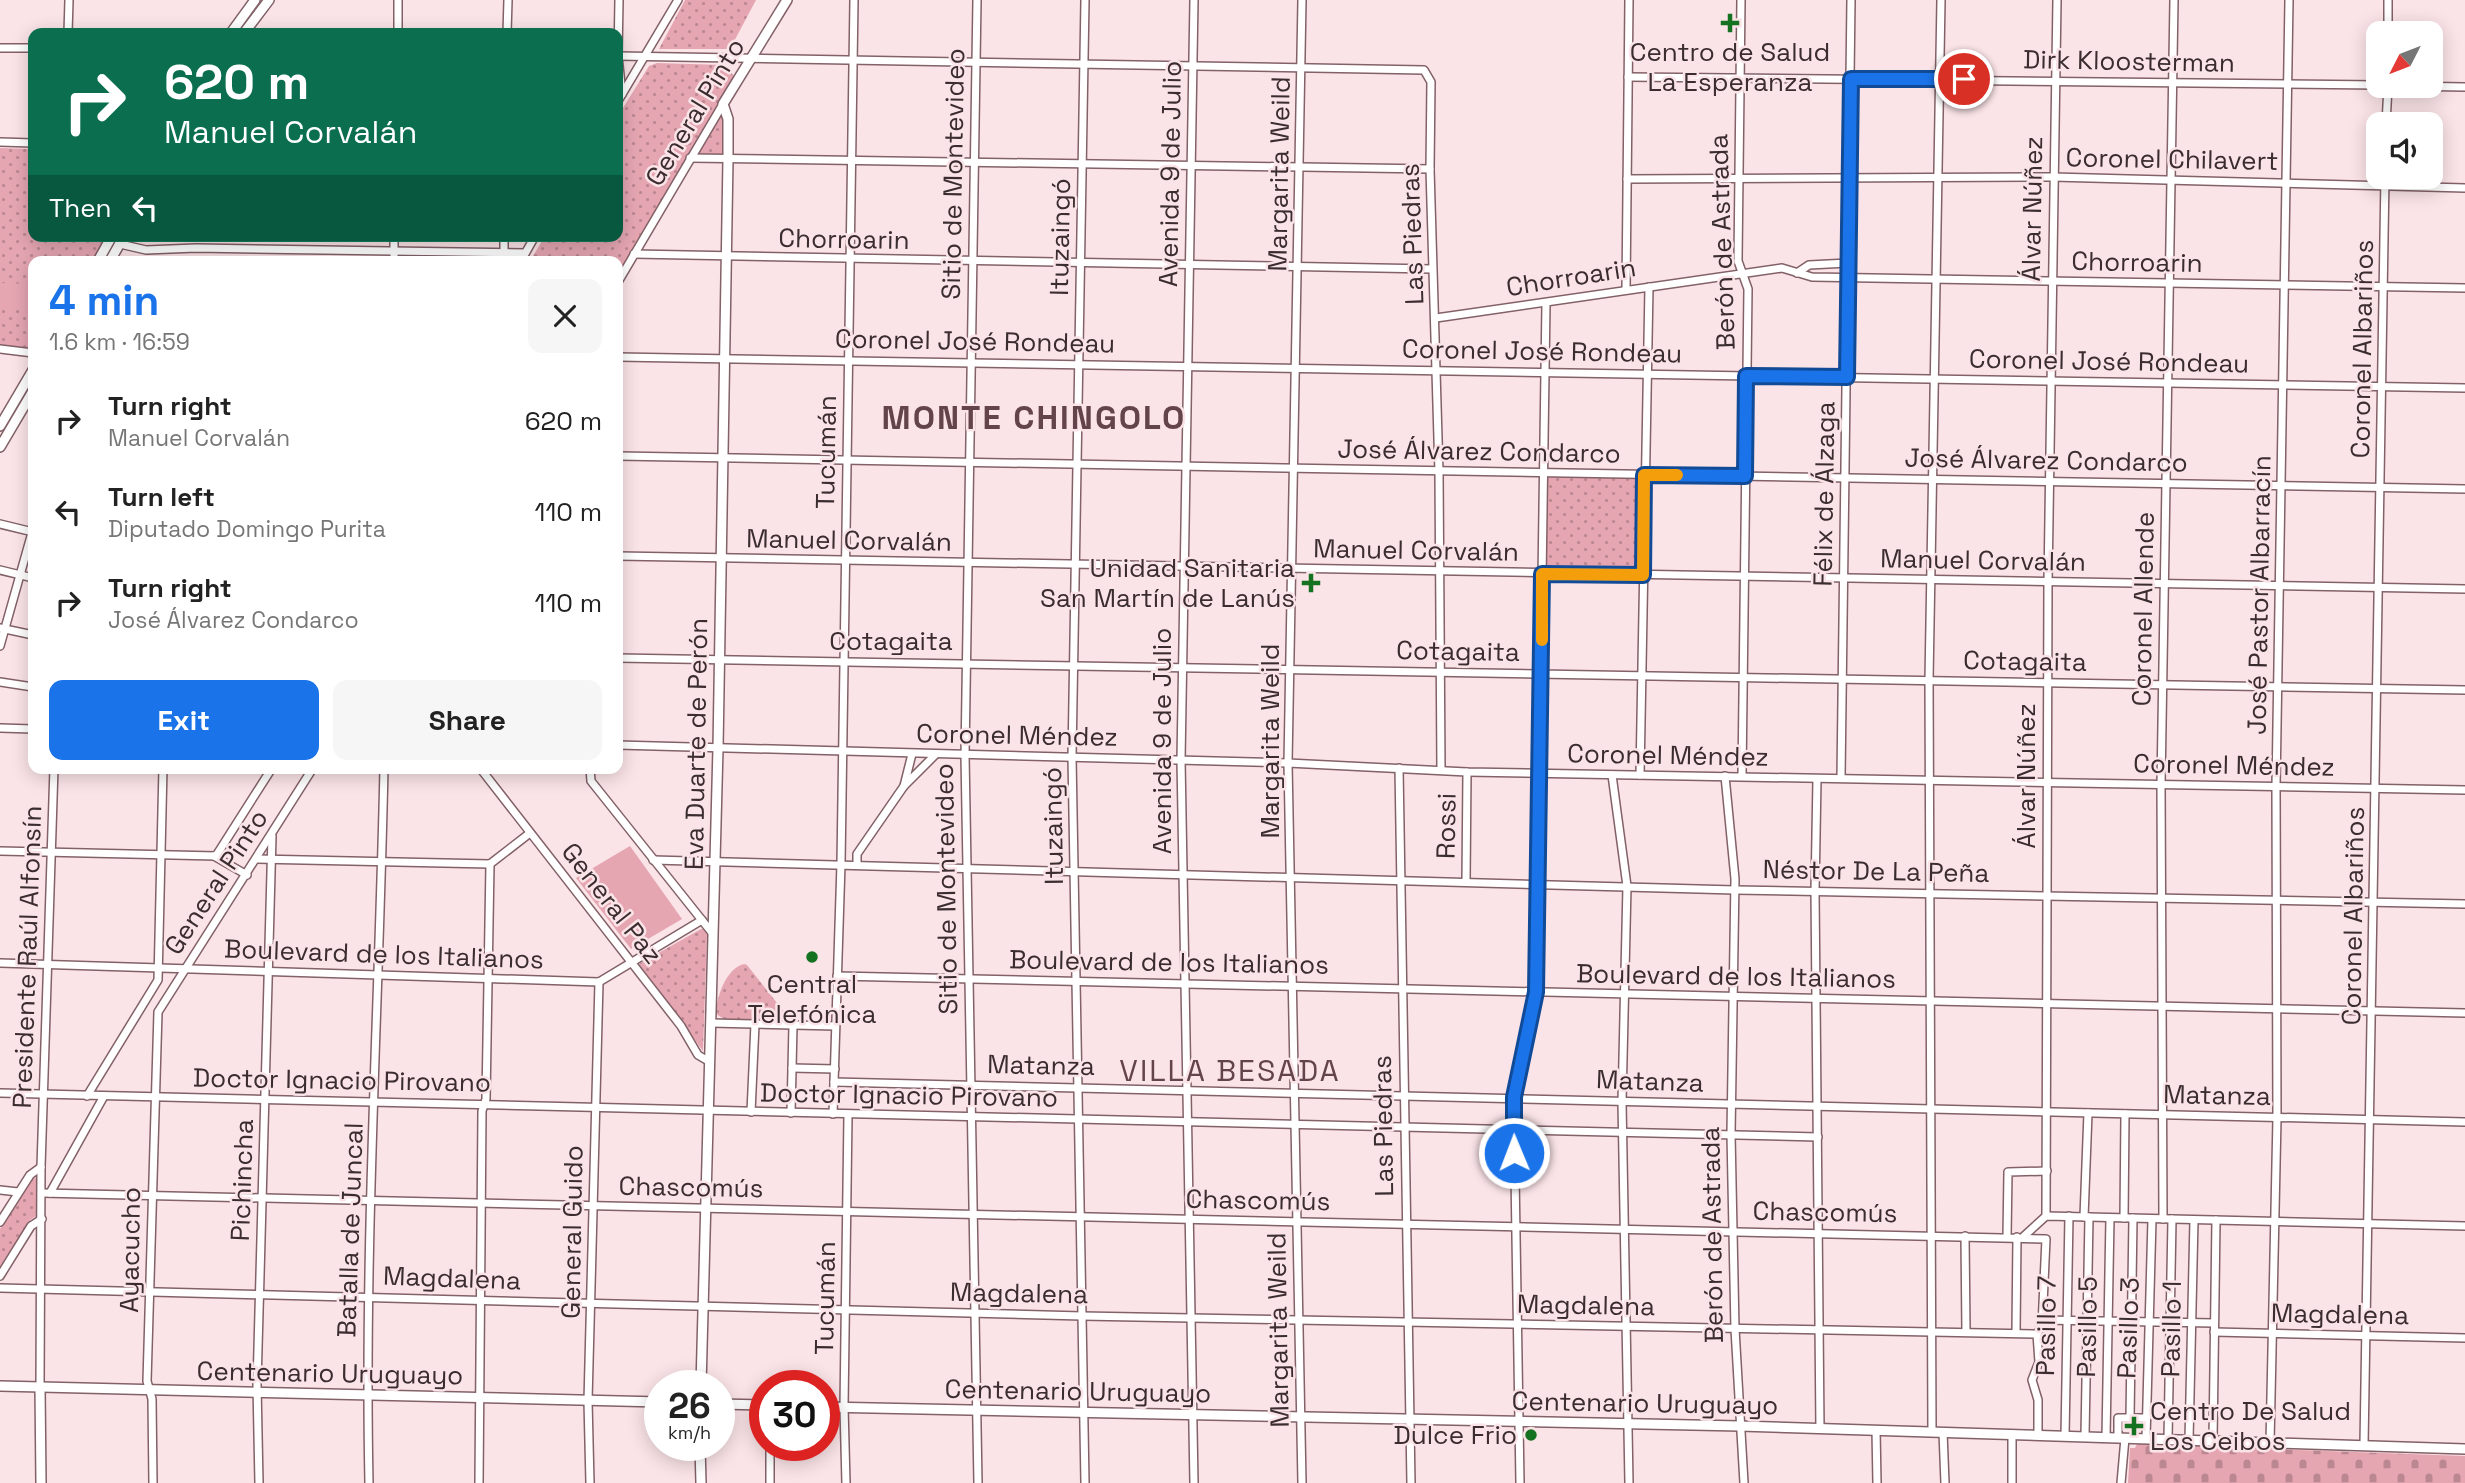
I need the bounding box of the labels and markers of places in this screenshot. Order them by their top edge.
marker: Centro de Salud La Esperanza [1720,13,1740,33]
place label: Centro de Salud La Esperanza [1630,35,1830,99]
pin [1934,49,1994,109]
place label: Unidad Sanitaria San Martín de Lanús [1040,551,1295,615]
marker: Unidad Sanitaria San Martín de Lanús [1301,573,1321,593]
marker: Central Telefónica [804,949,820,965]
place label: Central Telefónica [747,967,877,1031]
place label: Centro De Salud Los Ceibos [2150,1394,2351,1458]
marker: Centro De Salud Los Ceibos [2124,1416,2144,1436]
place label: Dulce Frio [1394,1418,1517,1452]
marker: Dulce Frio [1523,1427,1539,1443]

